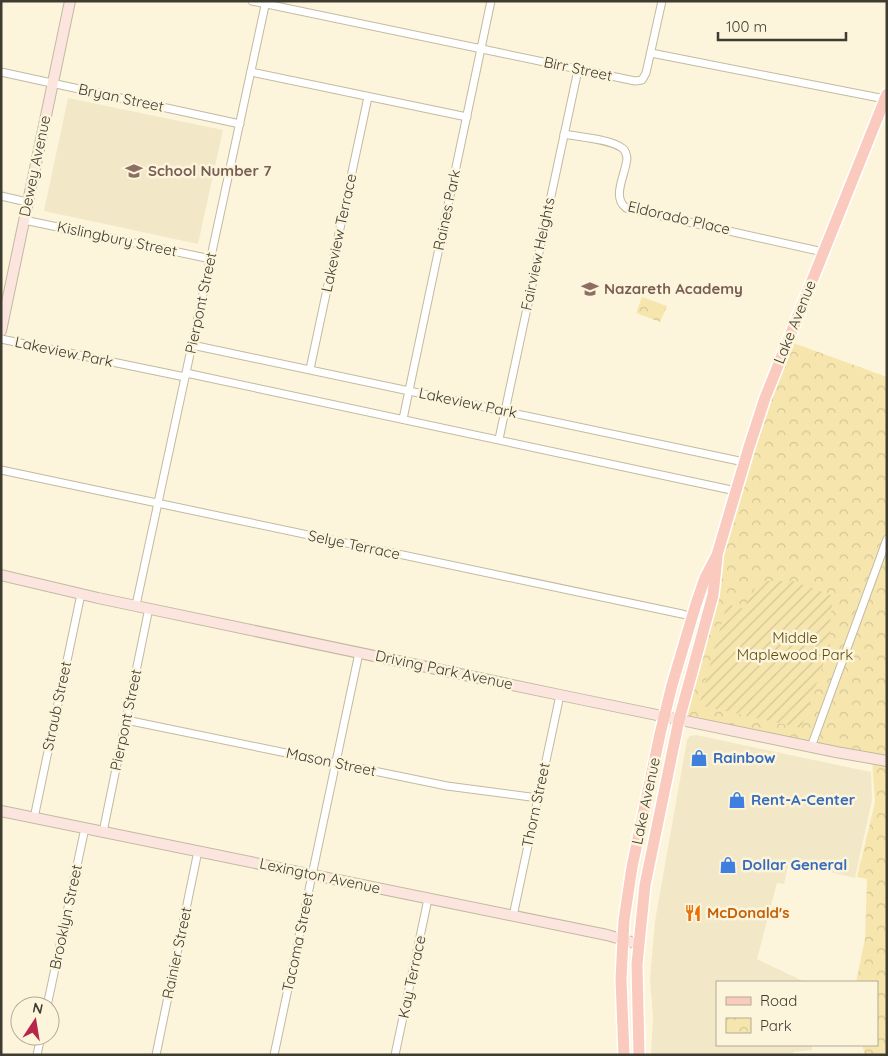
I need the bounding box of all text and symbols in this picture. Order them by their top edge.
scale bar [718,10,846,42]
text: 100 m [726,17,767,36]
street label: Birr Street [542,52,614,85]
street label: Bryan Street [77,79,166,116]
street label: Dewey Avenue [15,114,55,218]
school or university icon: School Number 7 [124,161,144,181]
place label: School Number 7 [148,161,271,180]
street label: Raines Park [429,168,464,252]
street label: Lakeview Terrace [317,172,360,294]
street label: Fairview Heights [516,196,559,312]
street label: Eldorado Place [626,196,732,239]
street label: Kislingbury Street [55,217,179,260]
street label: Pierpont Street [180,250,221,355]
street label: Lake Avenue [769,277,820,366]
school or university icon: Nazareth Academy [580,279,600,299]
place label: Nazareth Academy [604,279,743,298]
street label: Lakeview Park [13,332,115,371]
street label: Lakeview Park [417,383,519,422]
street label: Selye Terrace [306,525,402,564]
park label: Middle Maplewood Park [737,628,853,664]
street label: Driving Park Avenue [374,646,515,693]
street label: Straub Street [38,660,75,752]
street label: Pierpont Street [105,667,146,772]
street label: Mason Street [284,743,378,780]
shop icon: Rainbow [689,748,709,768]
place label: Rainbow [713,748,776,767]
street label: Lake Avenue [627,756,664,846]
street label: Thorn Street [517,761,554,849]
shop icon: Rent-A-Center [727,790,747,810]
place label: Rent-A-Center [751,790,856,809]
street label: Lexington Avenue [258,853,382,898]
shop icon: Dollar General [718,855,738,875]
place label: Dollar General [742,855,847,874]
street label: Brooklyn Street [45,863,86,971]
street label: Tacoma Street [278,890,317,993]
restaurant icon: McDonald's [683,903,703,923]
place label: McDonald's [707,903,789,922]
street label: Rainier Street [157,905,196,1001]
street label: Kay Terrace [393,934,430,1020]
legend [716,981,878,1046]
text: Road [760,991,797,1010]
north arrow [10,996,60,1046]
text: N [31,998,45,1018]
text: Park [760,1016,792,1035]

